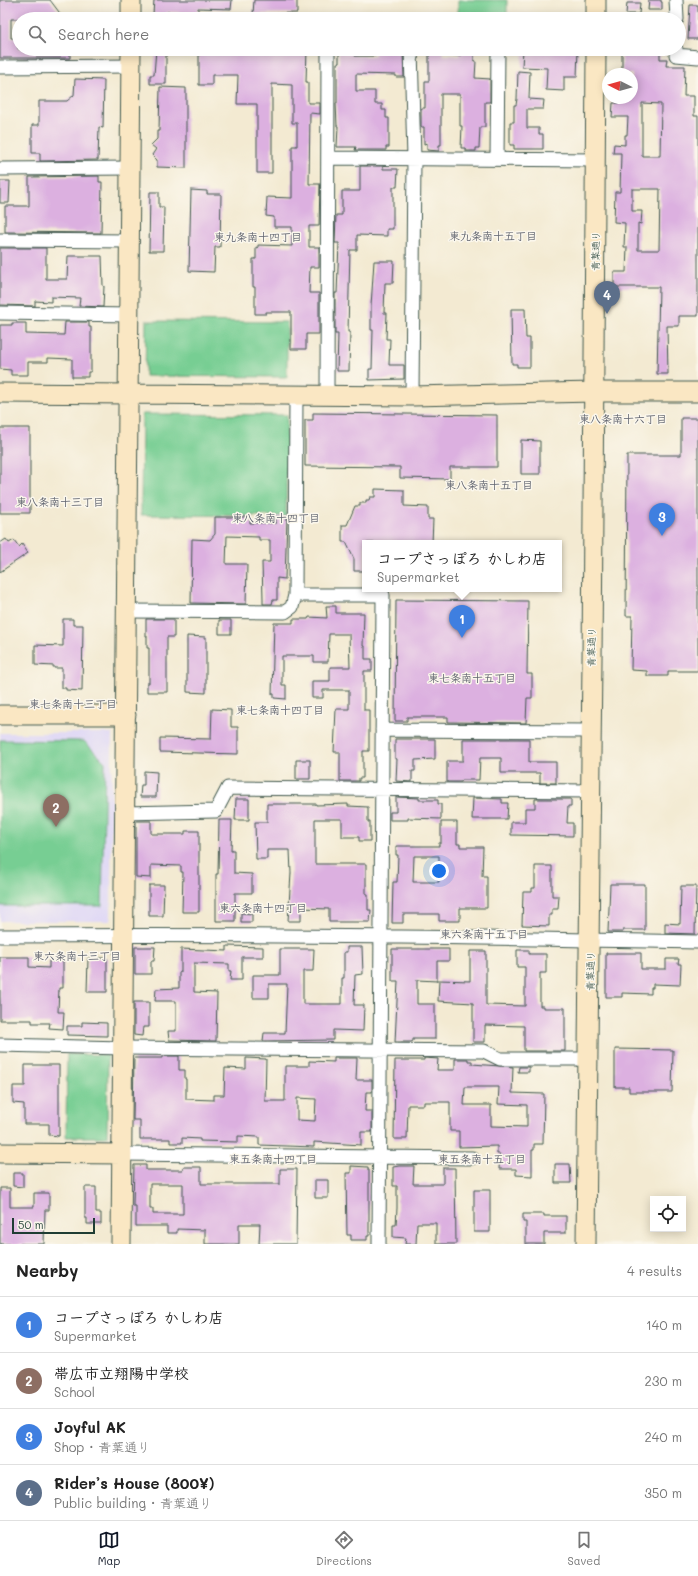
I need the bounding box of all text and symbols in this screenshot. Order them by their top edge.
search box [12,12,686,56]
icon: search [26,23,48,45]
text: Search here [58,24,149,44]
north arrow [602,68,638,104]
district label: 東九条南十五丁目 [449,228,537,243]
district label: 東九条南十四丁目 [214,229,302,244]
street label: 青葉通り [588,231,602,271]
pin: 4 [594,281,620,314]
district label: 東八条南十六丁目 [579,411,667,426]
district label: 東八条南十五丁目 [445,477,533,492]
district label: 東八条南十三丁目 [16,494,104,509]
pin: 3 [649,503,675,536]
district label: 東八条南十四丁目 [232,510,320,525]
popup [362,540,562,592]
text: コープさっぽろ かしわ店 [377,548,547,568]
text: Supermarket [377,568,460,585]
pin: 1 [449,605,475,638]
street label: 青葉通り [584,627,598,667]
district label: 東七条南十五丁目 [428,670,516,685]
district label: 東七条南十三丁目 [29,696,117,711]
district label: 東七条南十四丁目 [236,702,324,717]
pin: 2 [43,794,69,827]
your location [429,861,449,881]
district label: 東六条南十四丁目 [219,900,307,915]
district label: 東六条南十五丁目 [440,926,528,941]
district label: 東六条南十三丁目 [33,948,121,963]
street label: 青葉通り [583,951,597,991]
district label: 東五条南十四丁目 [229,1151,317,1166]
district label: 東五条南十五丁目 [438,1151,526,1166]
map controls [650,1196,686,1232]
button: locate [650,1196,686,1232]
scale bar [12,1216,95,1235]
text: 50 m [18,1217,44,1232]
text: Nearby [16,1259,78,1281]
text: 4 results [627,1262,682,1279]
text: コープさっぽろ かしわ店 [54,1307,224,1327]
text: 1 [26,1316,32,1333]
text: 140 m [646,1316,682,1333]
text: Supermarket [54,1327,137,1344]
text: 帯広市立翔陽中学校 [54,1363,189,1383]
text: 2 [25,1372,33,1389]
text: 230 m [645,1372,682,1389]
text: School [54,1383,95,1400]
text: Joyful AK [54,1417,126,1437]
text: 3 [25,1428,33,1445]
text: 240 m [645,1428,682,1445]
text: Shop · 青葉通り [54,1438,150,1455]
text: Rider’s House (800¥) [54,1473,215,1493]
text: 4 [25,1484,33,1501]
text: 350 m [644,1484,682,1501]
text: Public building · 青葉通り [54,1494,212,1511]
tab: Map [98,1529,120,1568]
tab: Directions [316,1529,372,1568]
tab: Saved [567,1529,600,1568]

